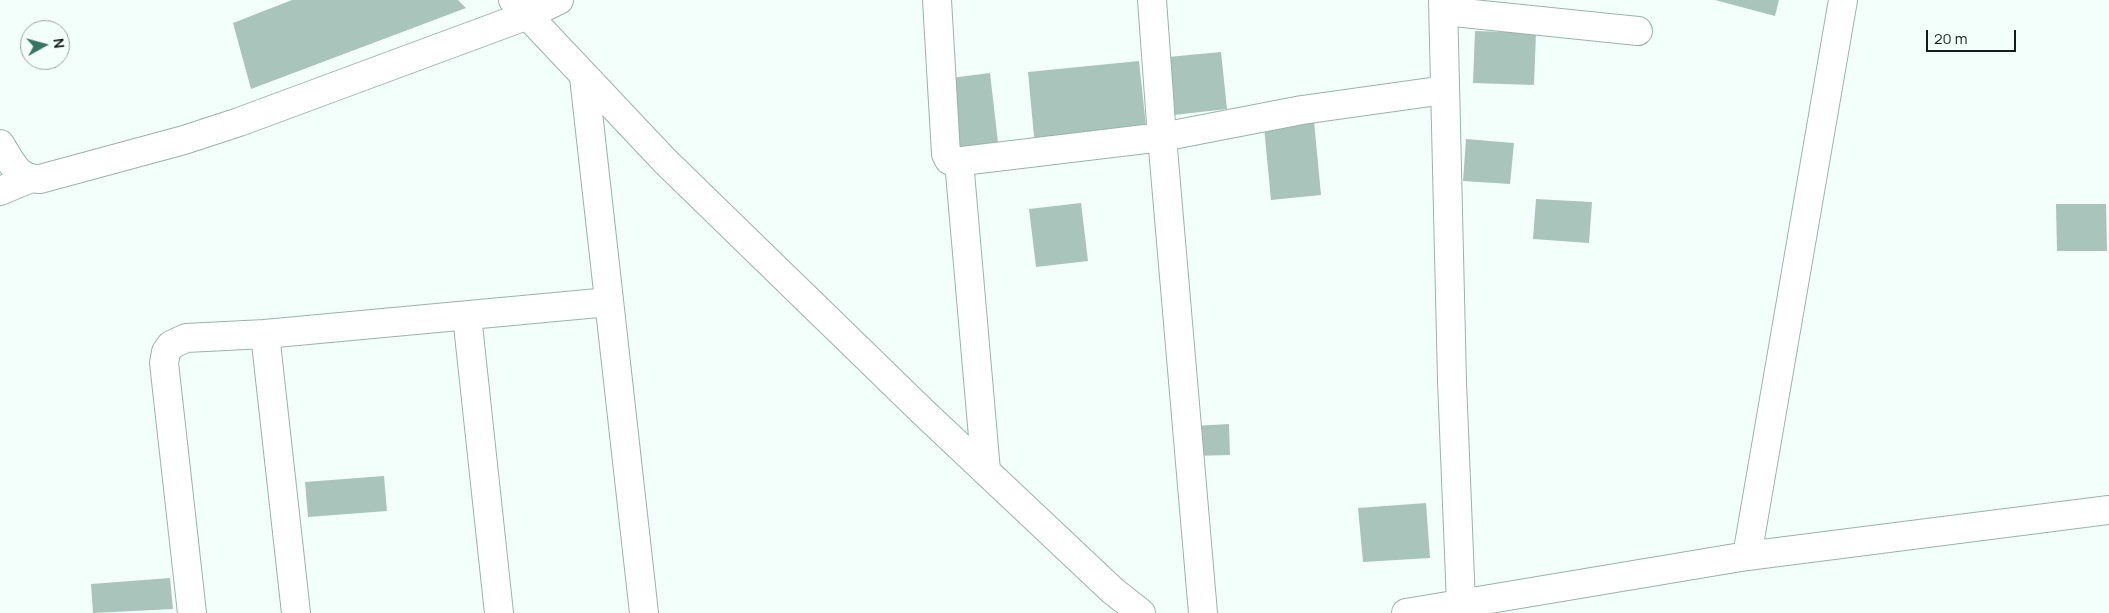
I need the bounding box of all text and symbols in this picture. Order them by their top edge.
north arrow [20,20,70,70]
scale bar [1929,20,2019,52]
text: 20 m [1934,28,1967,49]
text: N [49,37,69,49]

